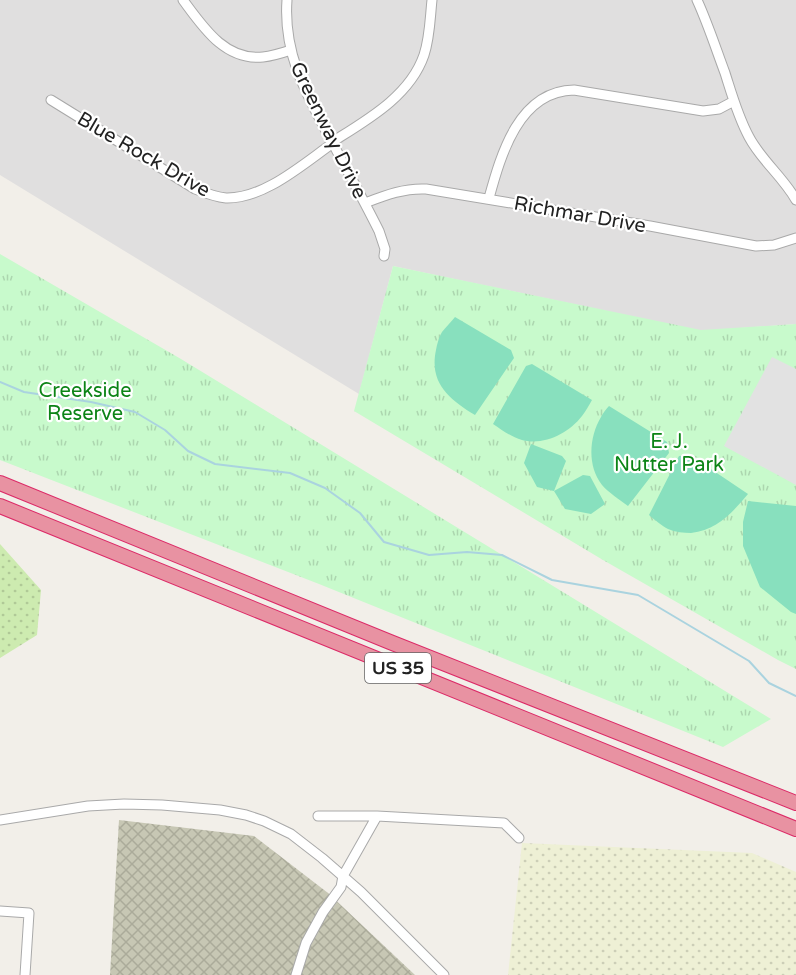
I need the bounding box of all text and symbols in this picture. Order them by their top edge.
street label: Greenway Drive [285,58,372,203]
street label: Blue Rock Drive [73,107,214,203]
street label: Richmar Drive [512,192,648,238]
park label: Creekside Reserve [38,379,132,426]
park label: E. J. Nutter Park [614,430,724,477]
road number: US 35 [365,653,431,683]

